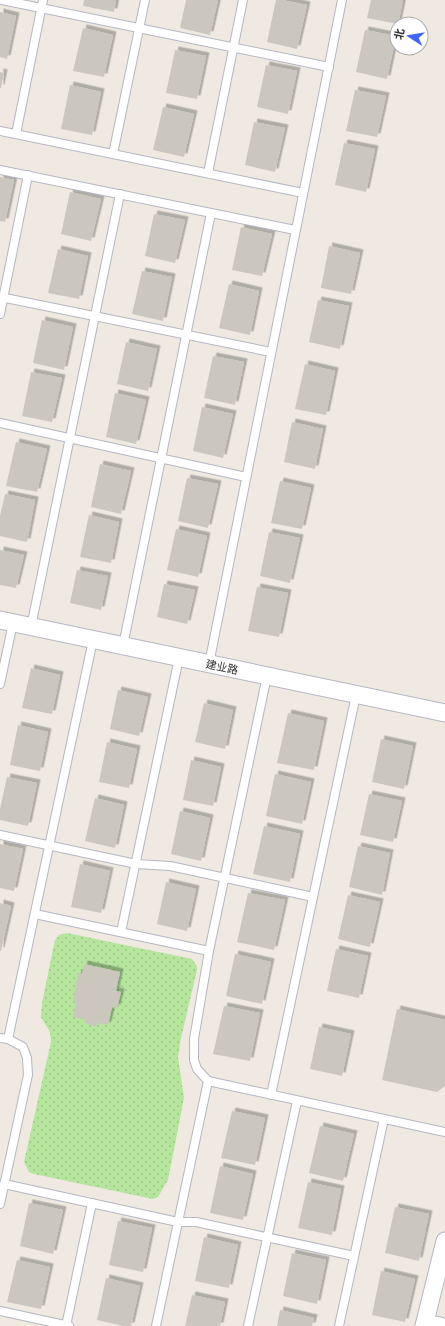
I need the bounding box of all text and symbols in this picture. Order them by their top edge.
north arrow [389,16,429,56]
text: 北 [392,27,407,41]
street label: 建业路 [204,658,239,677]

